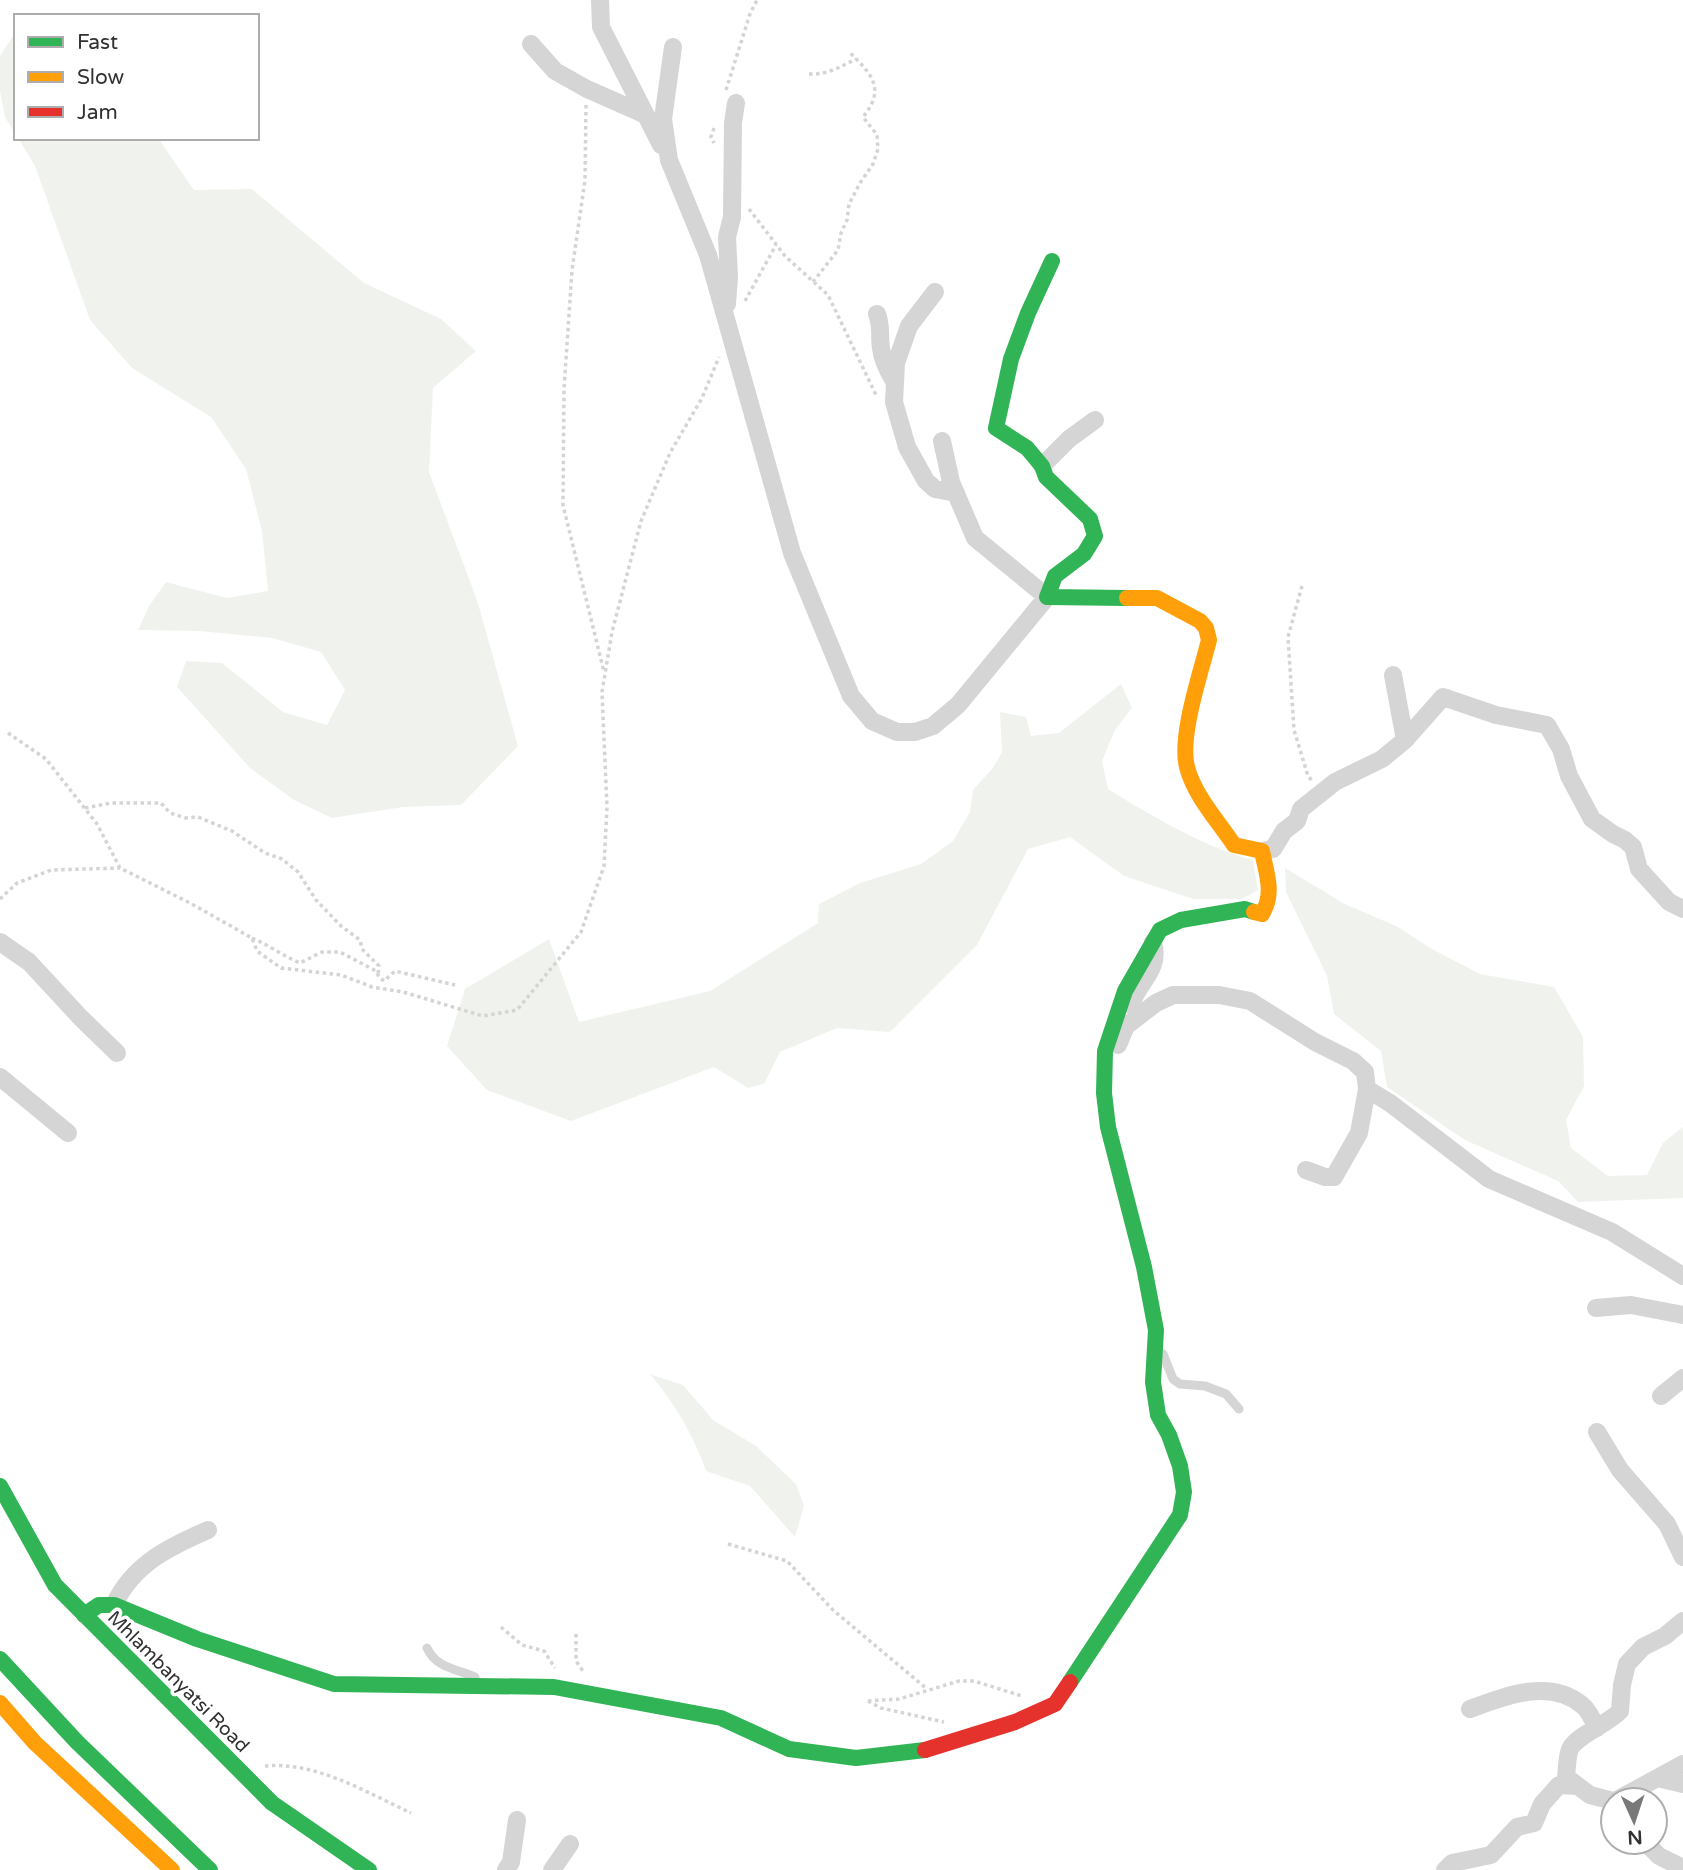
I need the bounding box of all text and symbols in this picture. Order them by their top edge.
legend [14,14,259,140]
text: Fast [77,30,118,55]
text: Slow [77,65,125,90]
text: Jam [77,100,118,125]
street label: Mhlambanyatsi Road [103,1606,254,1757]
north arrow [1599,1786,1669,1856]
text: N [1627,1826,1643,1848]

